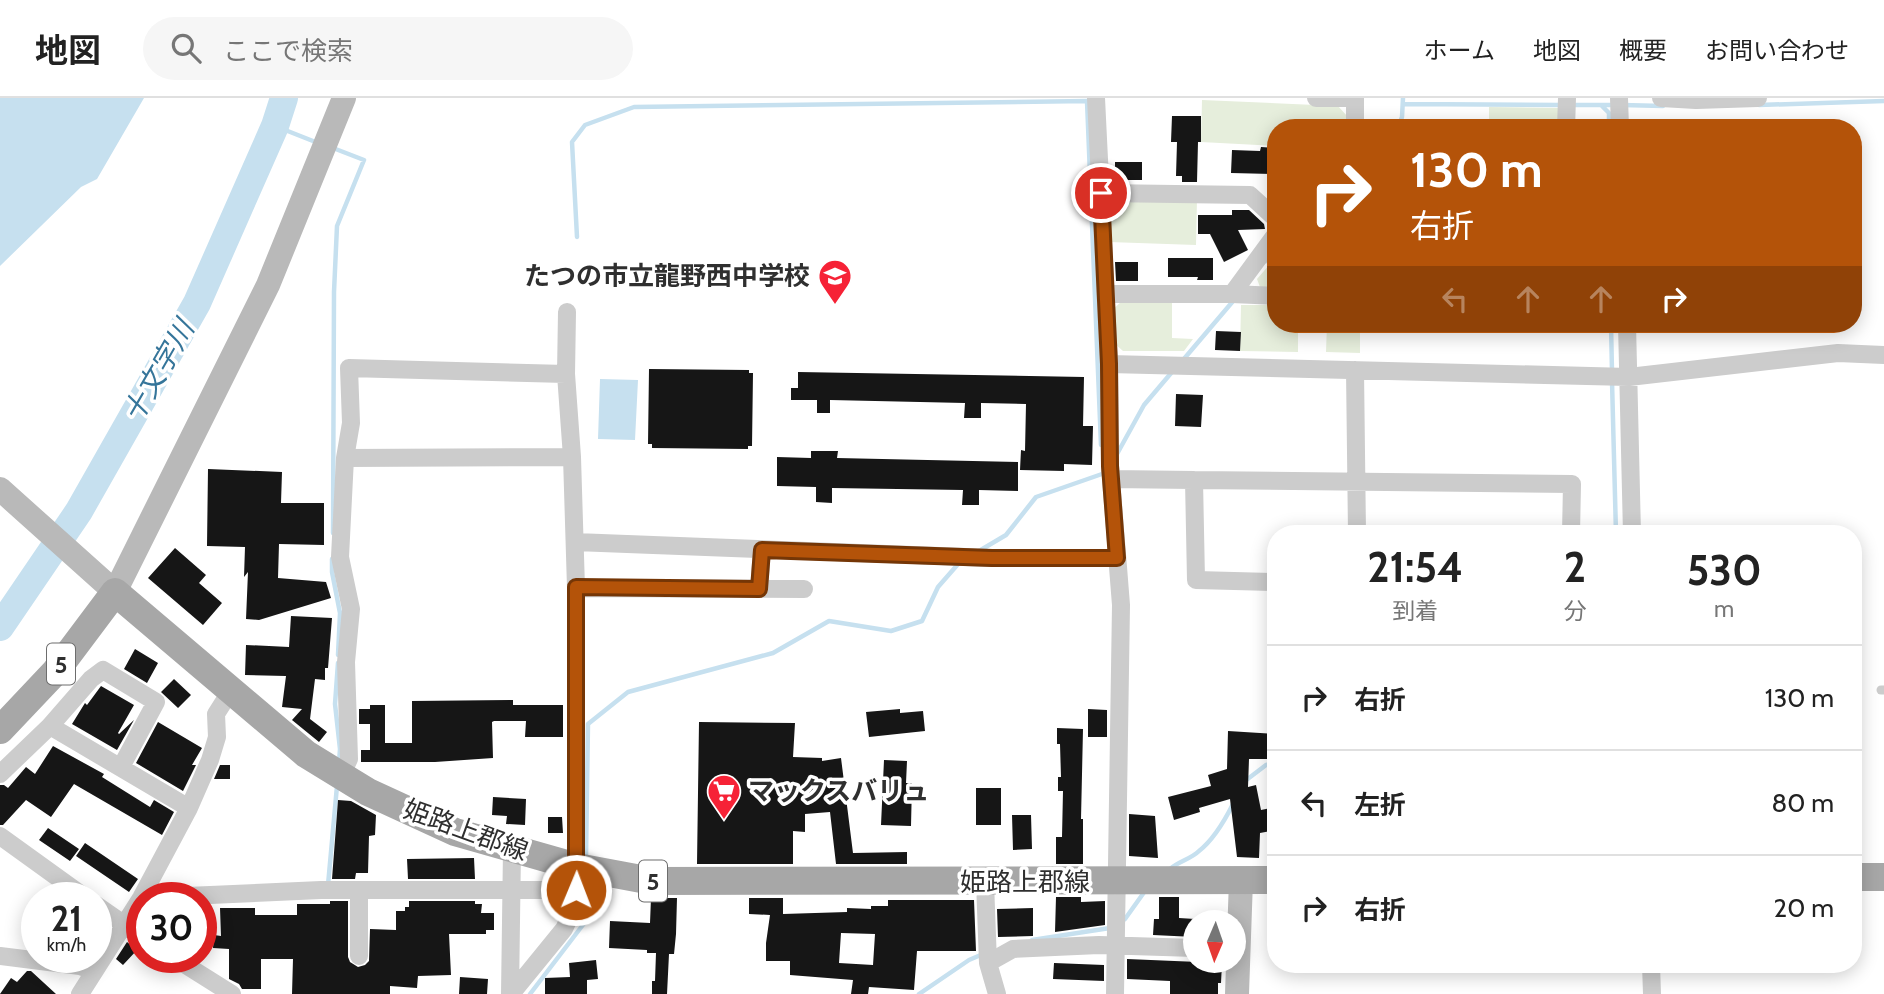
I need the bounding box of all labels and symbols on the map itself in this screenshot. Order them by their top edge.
pin [1071,163,1131,223]
school or university icon: たつの市立龍野西中学校 [816,257,854,306]
place label: たつの市立龍野西中学校 [524,260,810,292]
water label: 十文字川 [115,311,202,428]
road number: 5 [47,644,75,684]
supermarket icon: マックスバリュ [705,772,743,821]
place label: マックスバリュ [748,775,929,807]
street label: 姫路上郡線 [399,793,533,867]
position arrow [539,853,613,927]
road number: 5 [639,860,667,902]
street label: 姫路上郡線 [960,866,1090,898]
speed limit sign: 30 [126,882,217,973]
north arrow [1183,910,1246,973]

